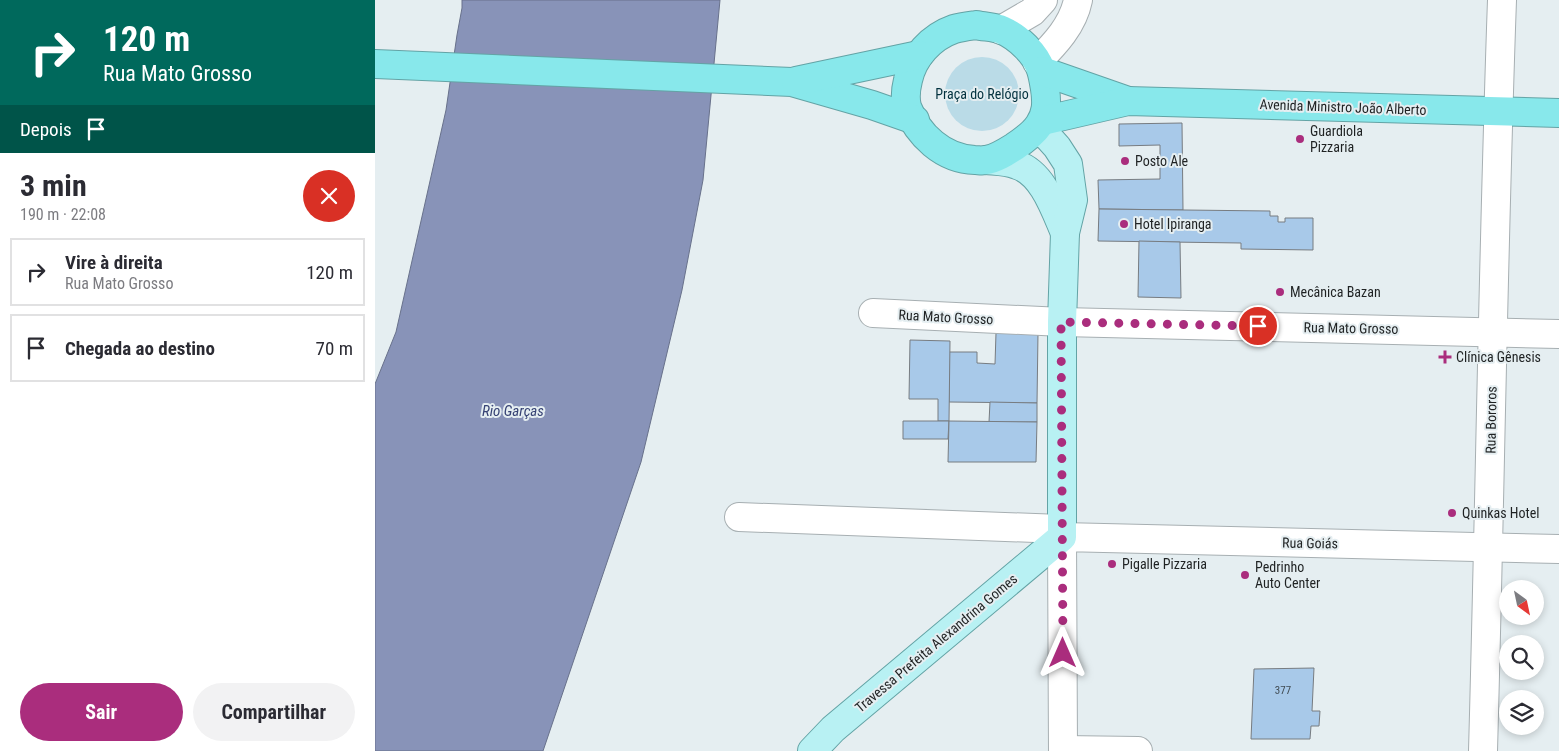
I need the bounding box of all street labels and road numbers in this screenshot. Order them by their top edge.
street label: Avenida Ministro João Alberto [1259,96,1427,118]
street label: Rua Mato Grosso [898,307,994,327]
street label: Rua Mato Grosso [1303,319,1399,337]
street label: Rua Bororos [1482,386,1500,454]
street label: Rua Goiás [1282,535,1338,551]
street label: Travessa Prefeita Alexandrina Gomes [852,571,1020,715]

